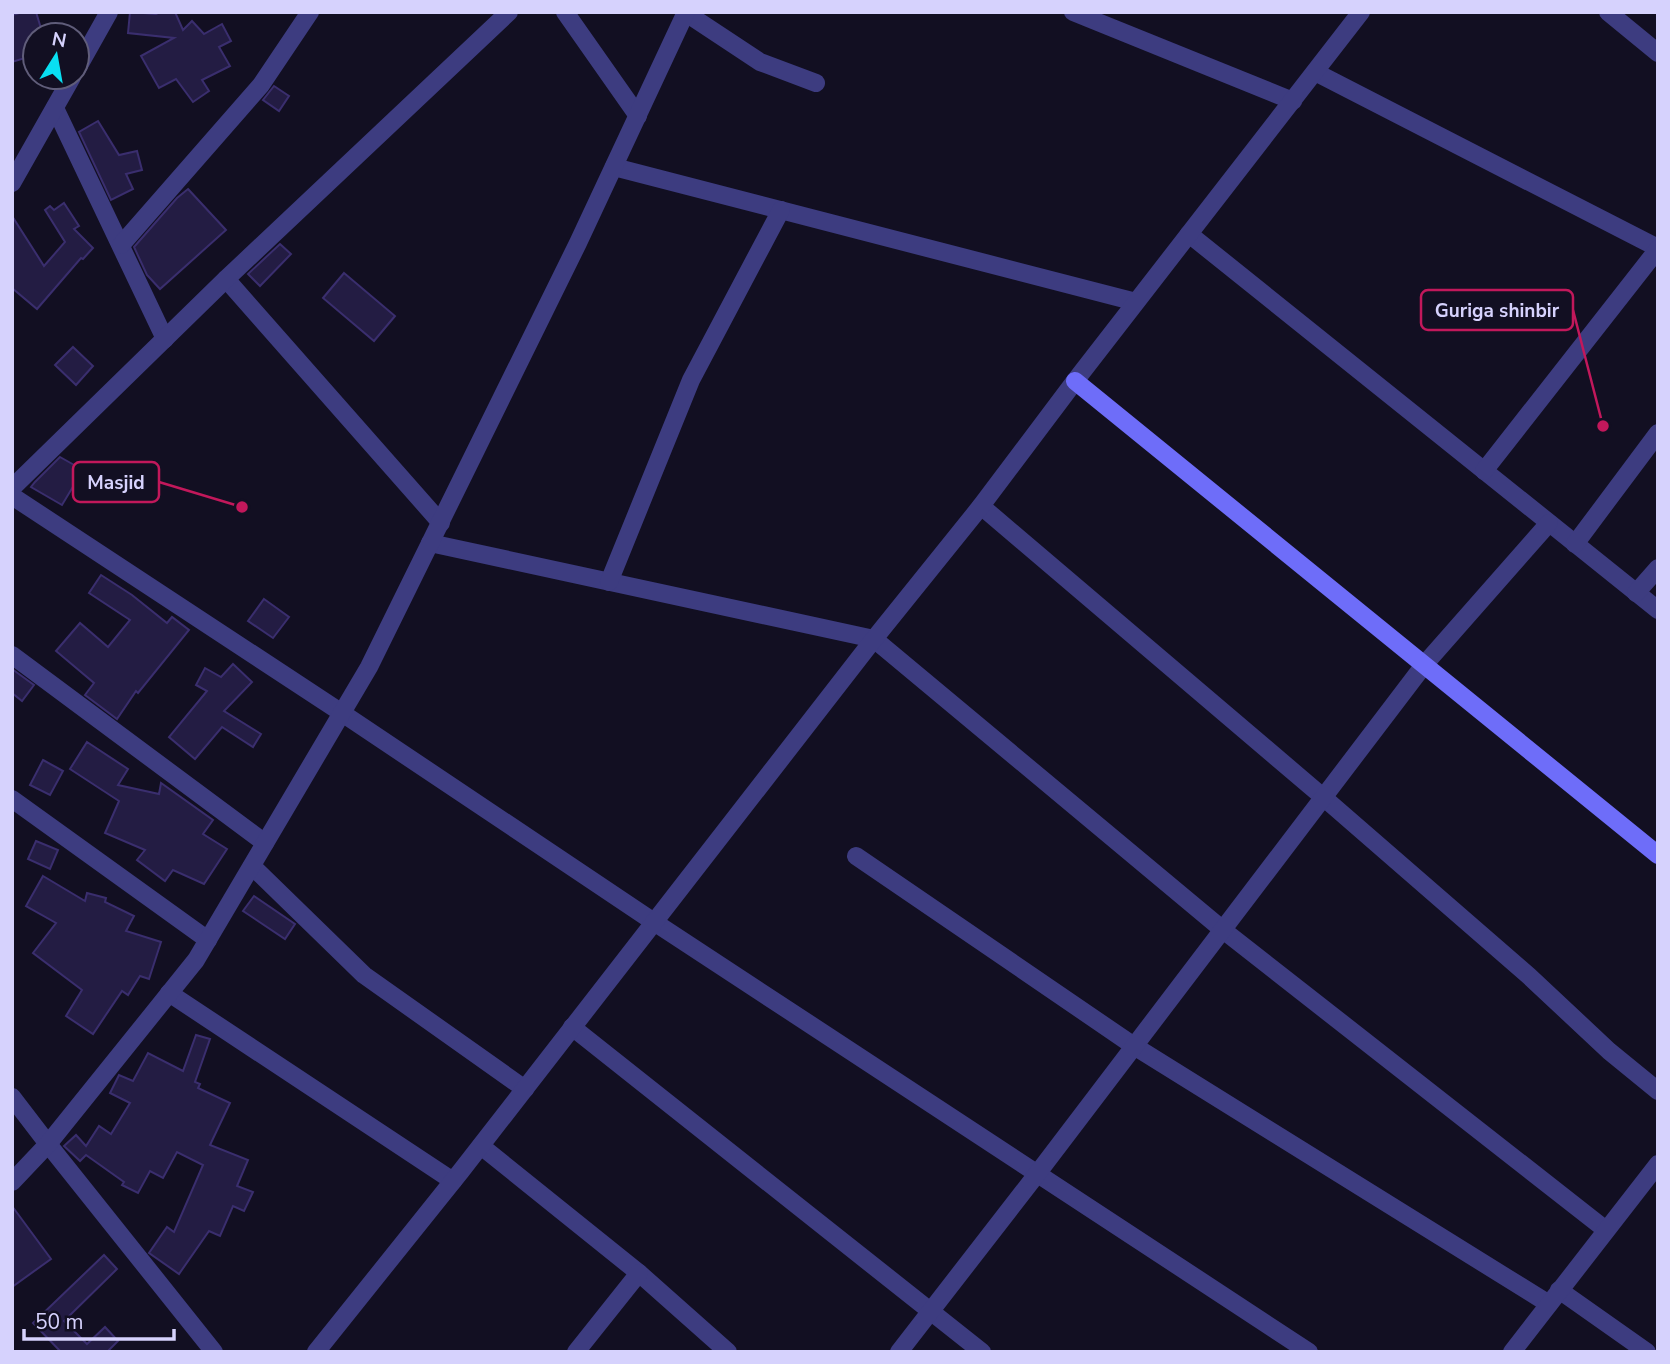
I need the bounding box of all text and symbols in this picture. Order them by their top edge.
north arrow [21,21,91,91]
text: N [50,26,69,54]
callout: Guriga shinbir [1421,290,1573,330]
text: Guriga shinbir [1435,298,1560,324]
callout: Masjid [73,462,159,502]
text: Masjid [87,470,145,496]
scale bar [24,1298,175,1342]
text: 50 m [35,1308,84,1336]

